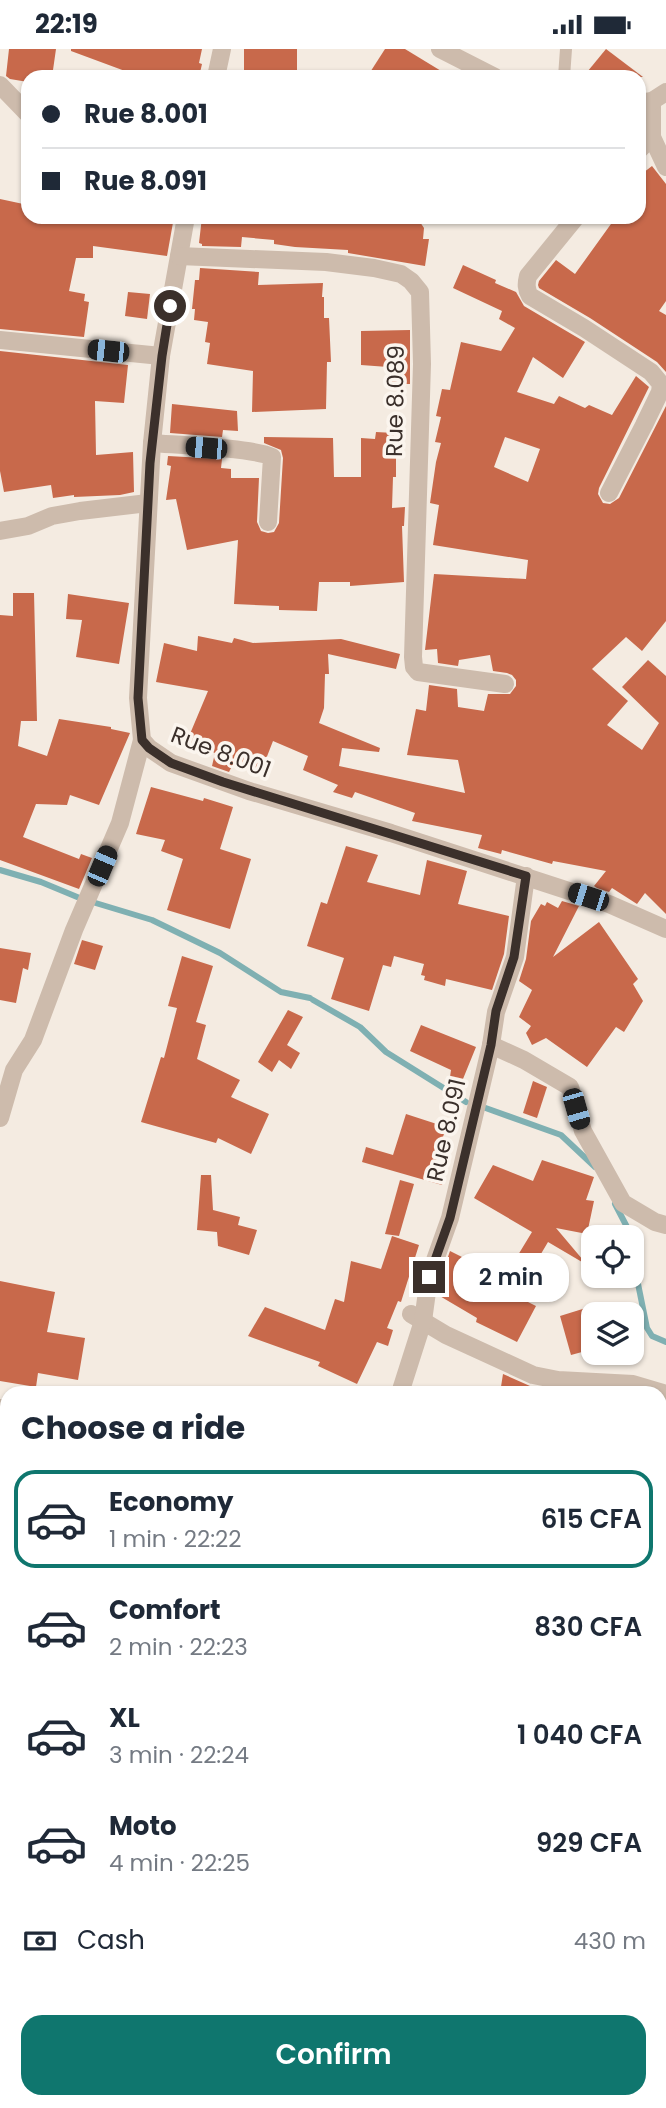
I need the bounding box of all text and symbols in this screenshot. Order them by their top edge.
text: 22:19 [35,6,98,42]
text: Rue 8.001 [84,96,208,132]
text: Rue 8.091 [84,163,207,199]
route start [154,290,186,322]
car [87,338,130,364]
street label: Rue 8.089 [378,345,412,457]
car [185,436,228,460]
street label: Rue 8.001 [166,718,276,786]
car [85,843,120,889]
car [565,881,612,913]
street label: Rue 8.091 [419,1075,473,1185]
car [561,1086,592,1132]
map controls [581,1225,644,1365]
button: locate [581,1225,644,1288]
callout: 2 min [453,1253,569,1301]
route end [413,1261,445,1293]
text: 2 min [479,1261,543,1293]
button: layers [581,1302,644,1365]
text: Choose a ride [21,1405,245,1450]
text: Economy [109,1484,233,1520]
icon: car [25,1488,88,1551]
text: 615 CFA [541,1501,642,1537]
text: 1 min · 22:22 [109,1523,242,1555]
text: Comfort [109,1592,221,1628]
icon: car [25,1596,88,1659]
text: 830 CFA [534,1609,642,1645]
text: 2 min · 22:23 [109,1631,248,1663]
text: XL [109,1700,140,1736]
icon: car [25,1704,88,1767]
text: 1 040 CFA [517,1717,642,1753]
text: 3 min · 22:24 [109,1739,249,1771]
text: Moto [109,1808,177,1844]
icon: car [25,1812,88,1875]
text: 929 CFA [536,1825,642,1861]
text: 4 min · 22:25 [109,1847,250,1879]
icon: cash [21,1922,59,1960]
text: Cash [77,1922,145,1958]
text: 430 m [574,1925,646,1957]
button: Confirm [21,2015,646,2095]

